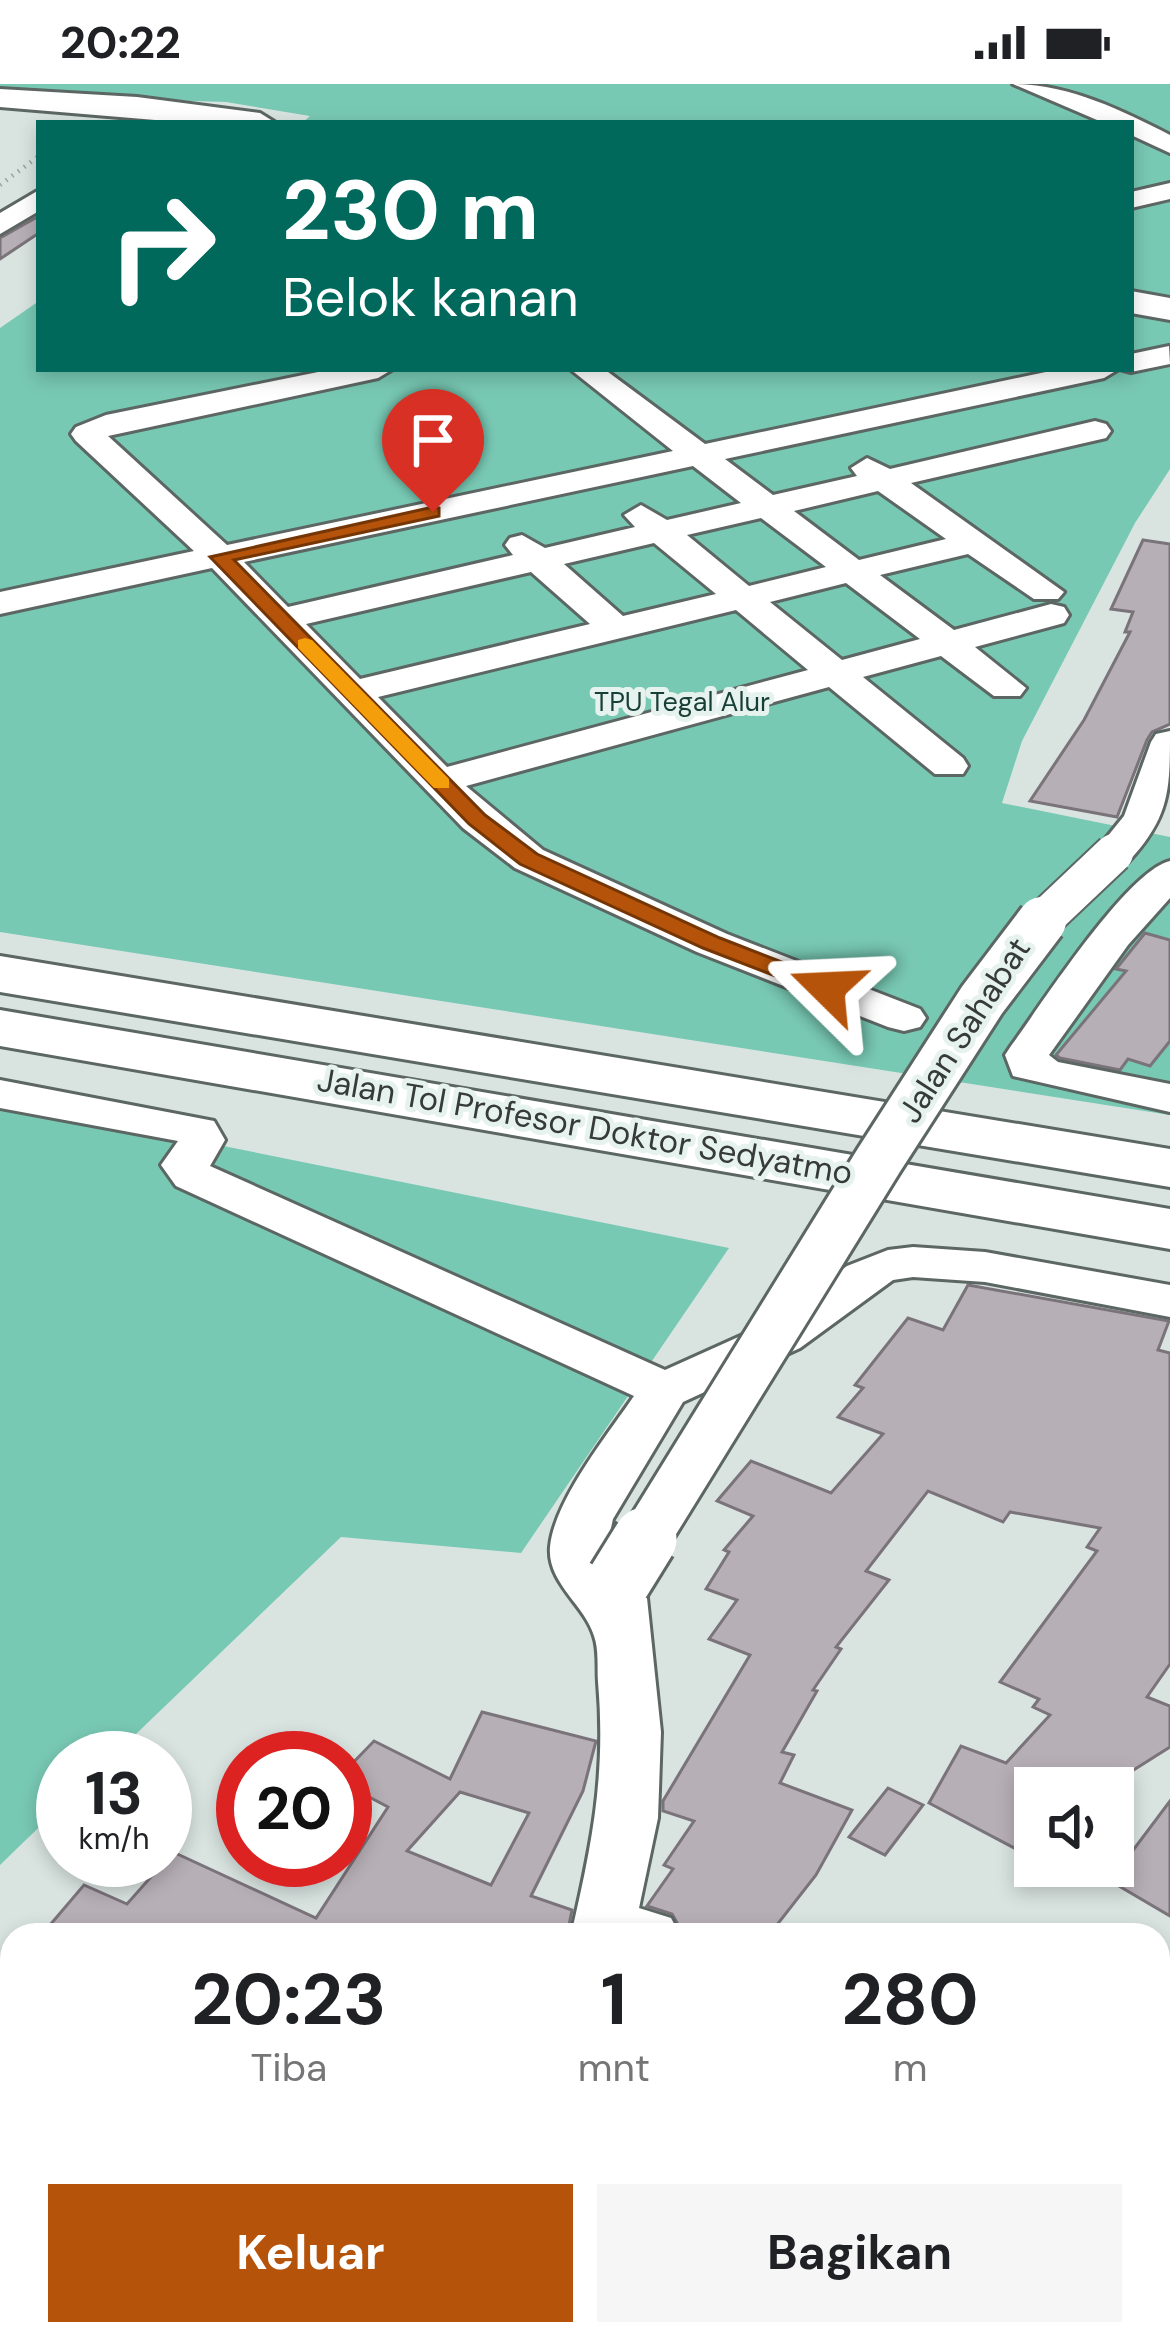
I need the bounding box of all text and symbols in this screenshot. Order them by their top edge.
text: 20:22 [60,13,181,72]
text: 230 m [282,156,539,265]
icon: right [84,168,240,324]
text: Belok kanan [282,262,579,333]
pin [382,389,484,512]
icon: arrive [400,407,466,473]
park label: TPU Tegal Alur [594,684,770,719]
position arrow [764,925,890,1051]
street label: Jalan Sahabat [888,929,1040,1131]
street label: Jalan Tol Profesor Doktor Sedyatmo [314,1058,856,1194]
speed limit sign: 20 [216,1731,372,1887]
text: 13 [85,1754,143,1833]
map controls [1014,1767,1134,1887]
button: sound [1014,1767,1134,1887]
text: km/h [79,1819,149,1858]
text: 20:23 [191,1953,386,2046]
text: 1 [601,1953,627,2046]
text: 280 [841,1953,979,2046]
text: Tiba [250,2042,327,2093]
text: mnt [578,2042,650,2093]
text: m [893,2042,927,2093]
button: Keluar [48,2184,573,2322]
button: Bagikan [597,2184,1122,2322]

